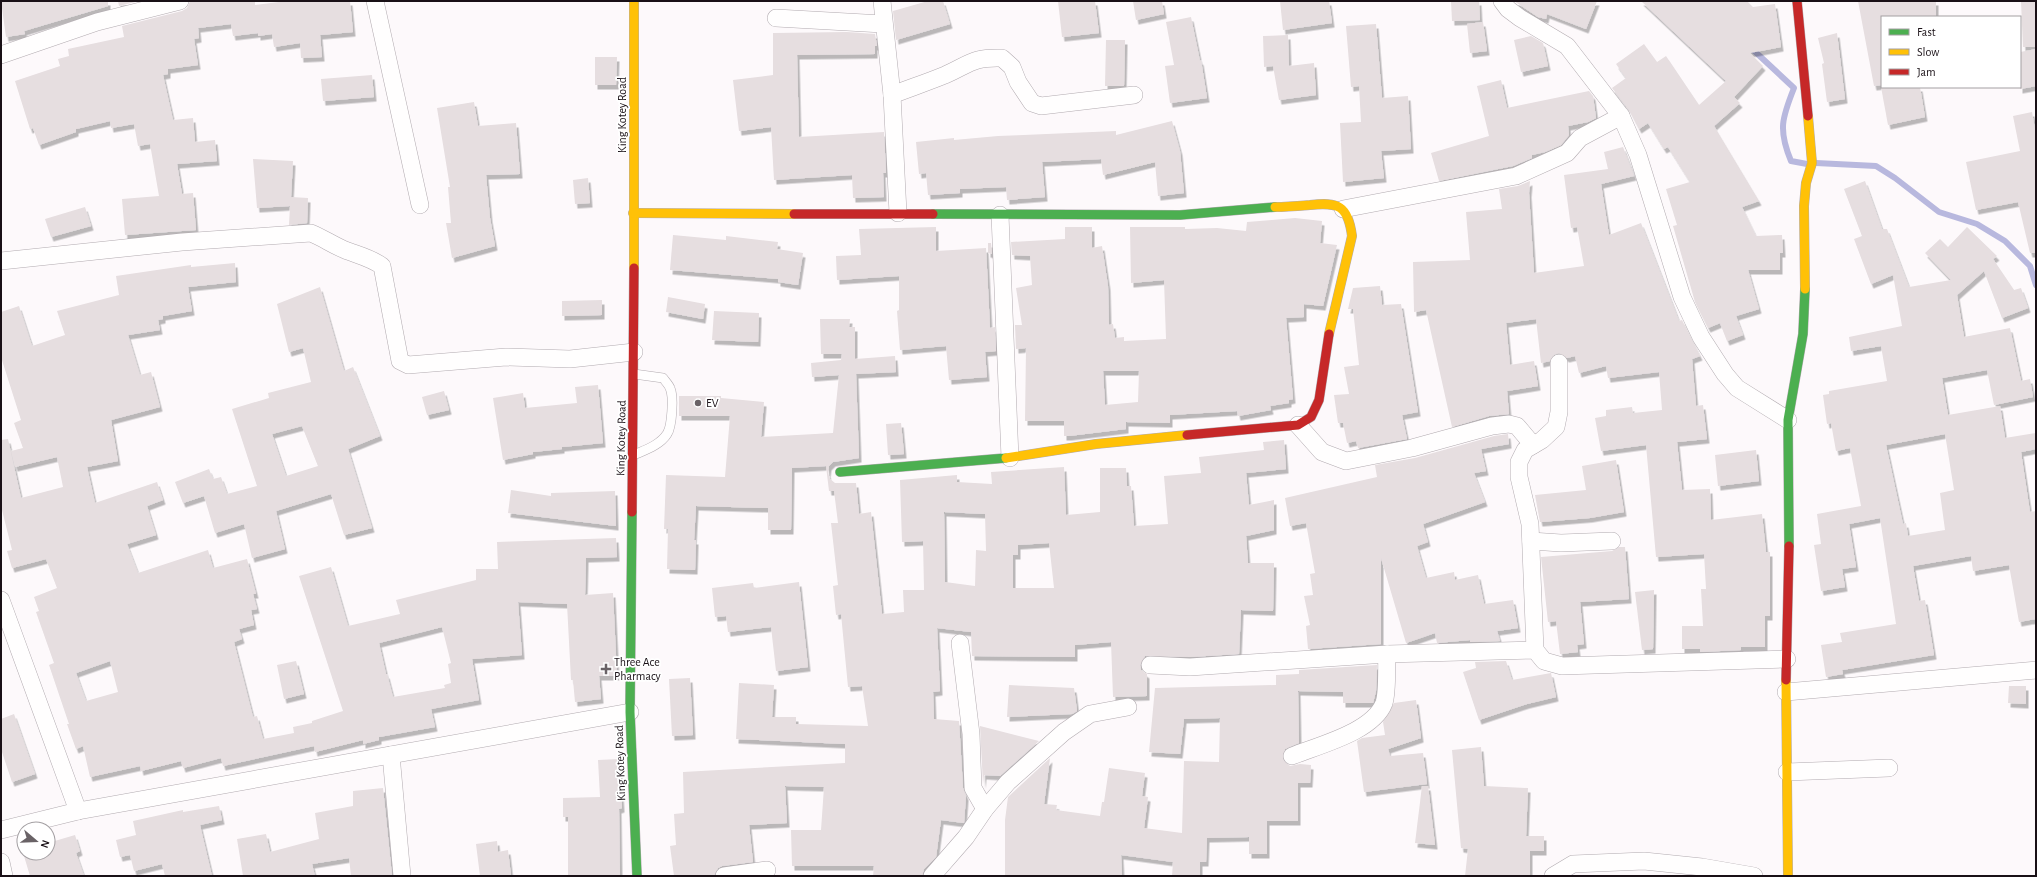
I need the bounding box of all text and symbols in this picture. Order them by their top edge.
legend [1881,16,2021,88]
text: Fast [1917,26,1936,38]
text: Slow [1917,46,1939,58]
text: Jam [1917,66,1936,78]
street label: King Kotey Road [616,77,629,153]
place label: EV [706,397,719,409]
marker: EV [693,398,703,408]
street label: King Kotey Road [614,400,629,476]
place label: Three Ace Pharmacy [614,656,661,683]
marker: Three Ace Pharmacy [601,664,611,674]
street label: King Kotey Road [613,725,628,801]
north arrow [16,821,56,861]
text: N [39,839,51,850]

